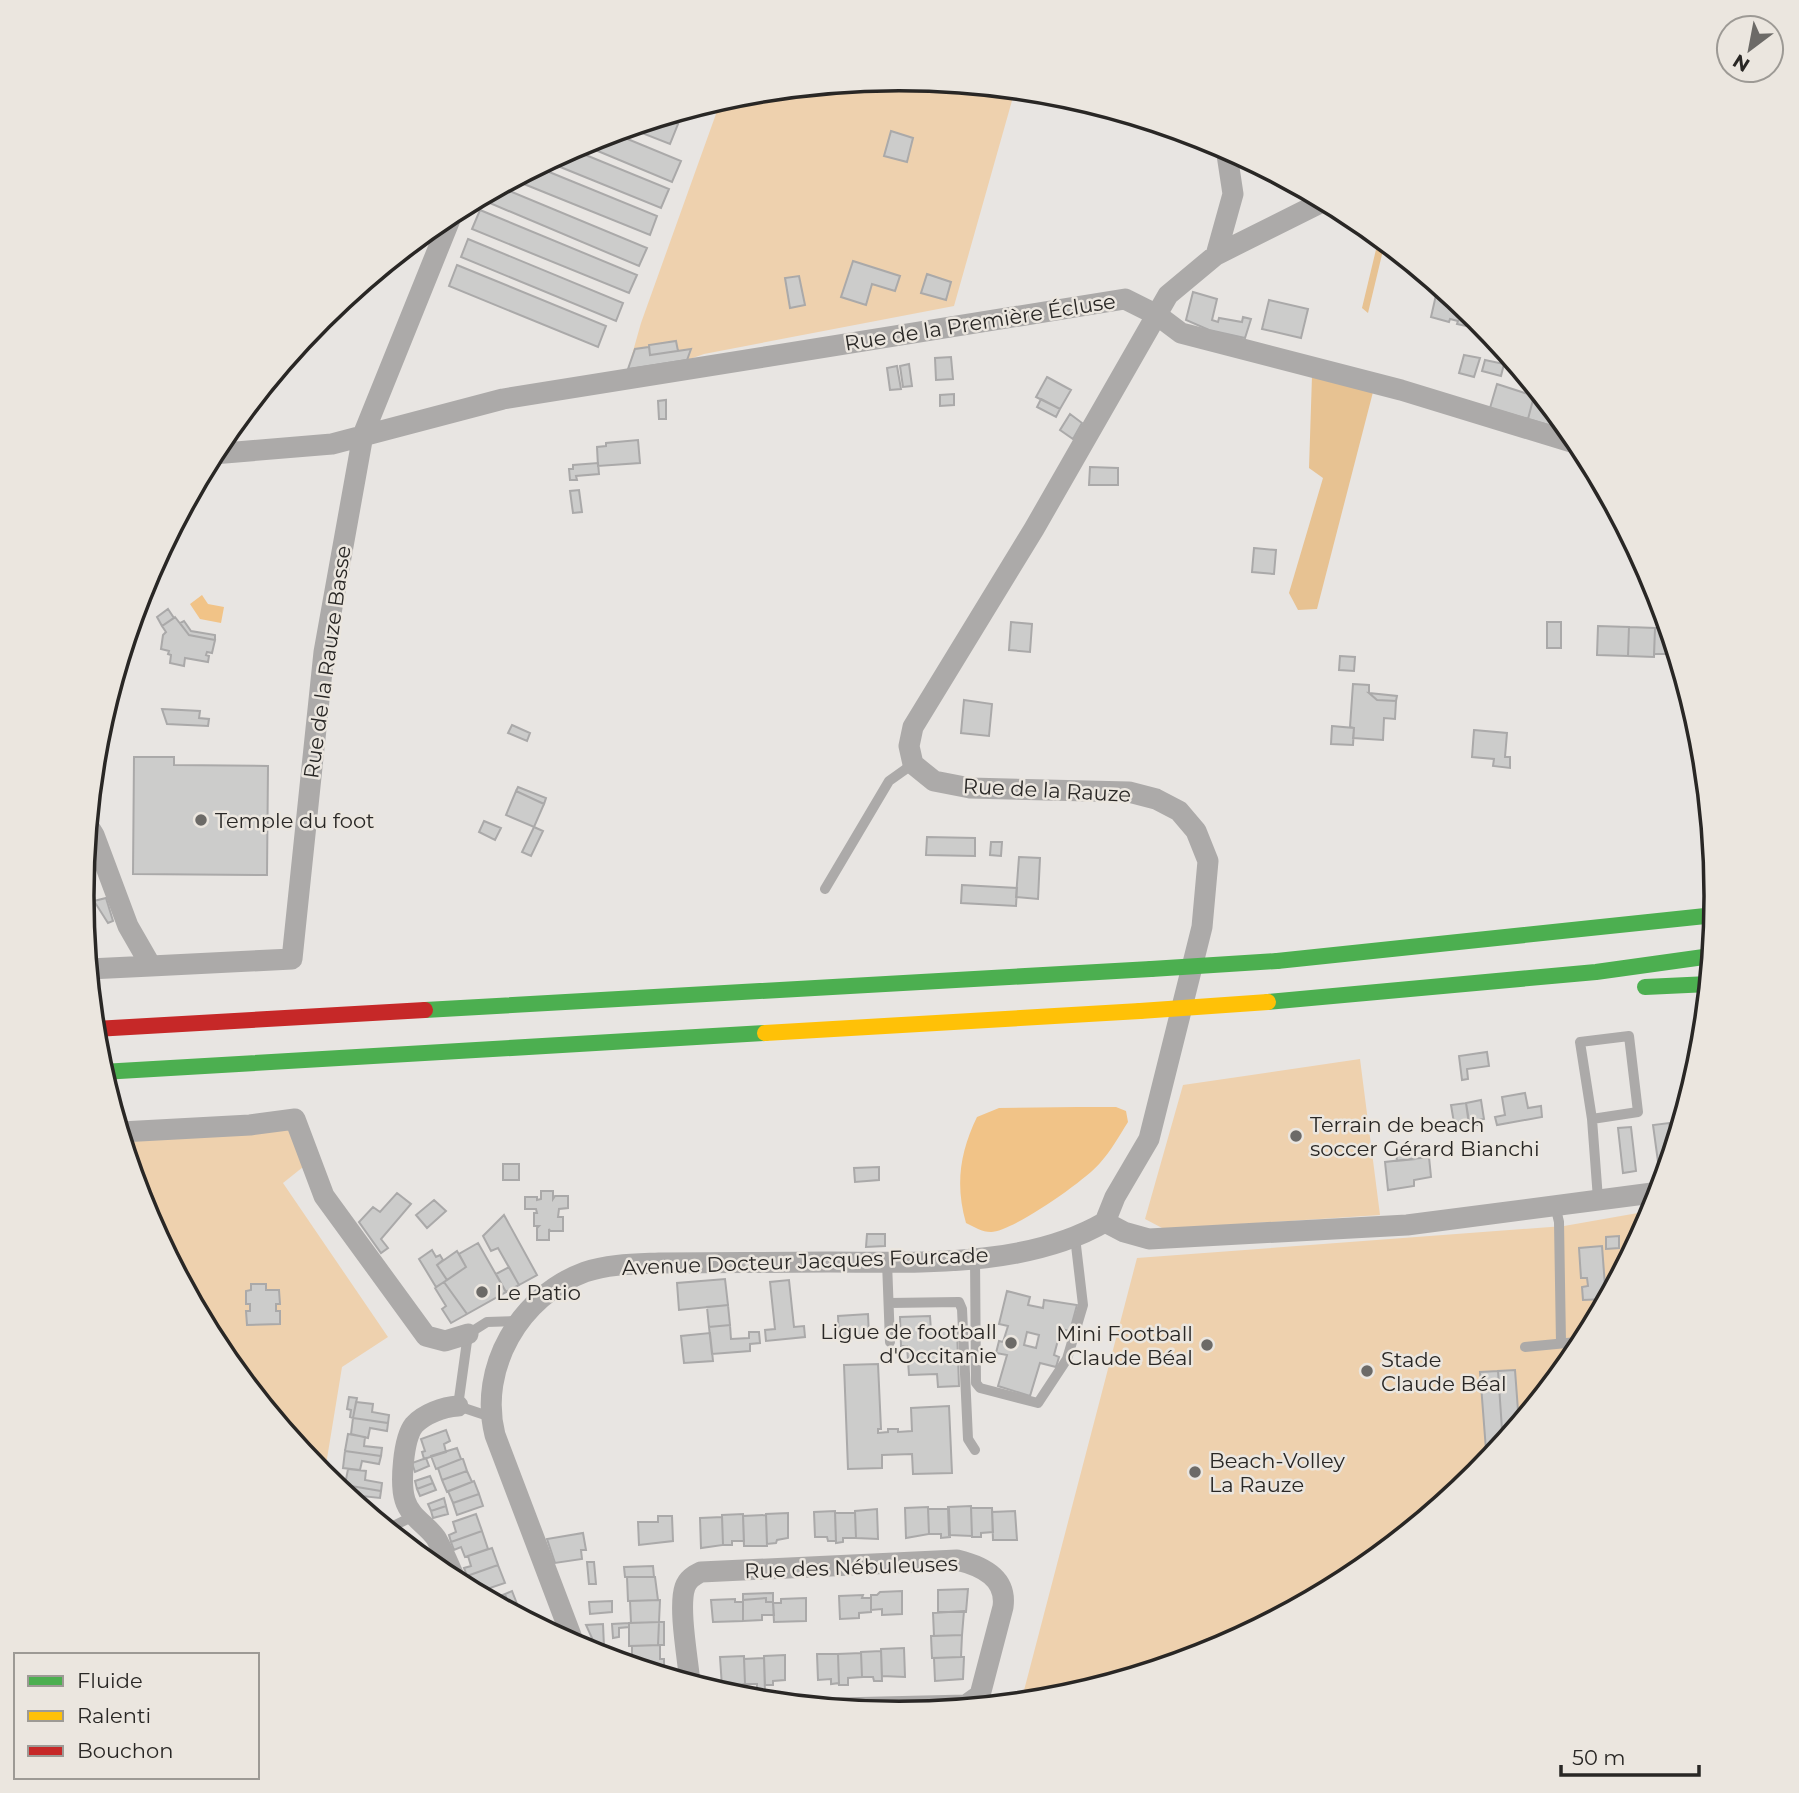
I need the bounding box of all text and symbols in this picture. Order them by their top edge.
north arrow [1715,14,1785,84]
text: N [1729,49,1754,77]
street label: Rue de la Première Écluse [843,288,1117,356]
street label: Rue de la Rauze Basse [298,544,356,780]
street label: Rue de la Rauze [962,773,1132,807]
place label: Temple du foot [215,808,375,833]
marker: Temple du foot [193,812,209,828]
place label: Terrain de beach soccer Gérard Bianchi [1310,1112,1540,1161]
marker: Terrain de beach soccer Gérard Bianchi [1288,1128,1304,1144]
street label: Avenue Docteur Jacques Fourcade [621,1242,989,1280]
place label: Le Patio [496,1280,581,1305]
marker: Le Patio [474,1284,490,1300]
place label: Ligue de football d'Occitanie [820,1319,997,1368]
place label: Mini Football Claude Béal [1056,1321,1193,1370]
marker: Ligue de football d'Occitanie [1003,1335,1019,1351]
marker: Mini Football Claude Béal [1199,1337,1215,1353]
place label: Stade Claude Béal [1381,1347,1507,1396]
marker: Stade Claude Béal [1359,1363,1375,1379]
place label: Beach-Volley La Rauze [1209,1448,1346,1497]
marker: Beach-Volley La Rauze [1187,1464,1203,1480]
street label: Rue des Nébuleuses [744,1551,958,1583]
legend [14,1653,259,1779]
text: Fluide [77,1668,143,1693]
text: Ralenti [77,1703,151,1728]
scale bar [1561,1734,1699,1778]
text: Bouchon [77,1738,173,1763]
text: 50 m [1572,1745,1626,1770]

